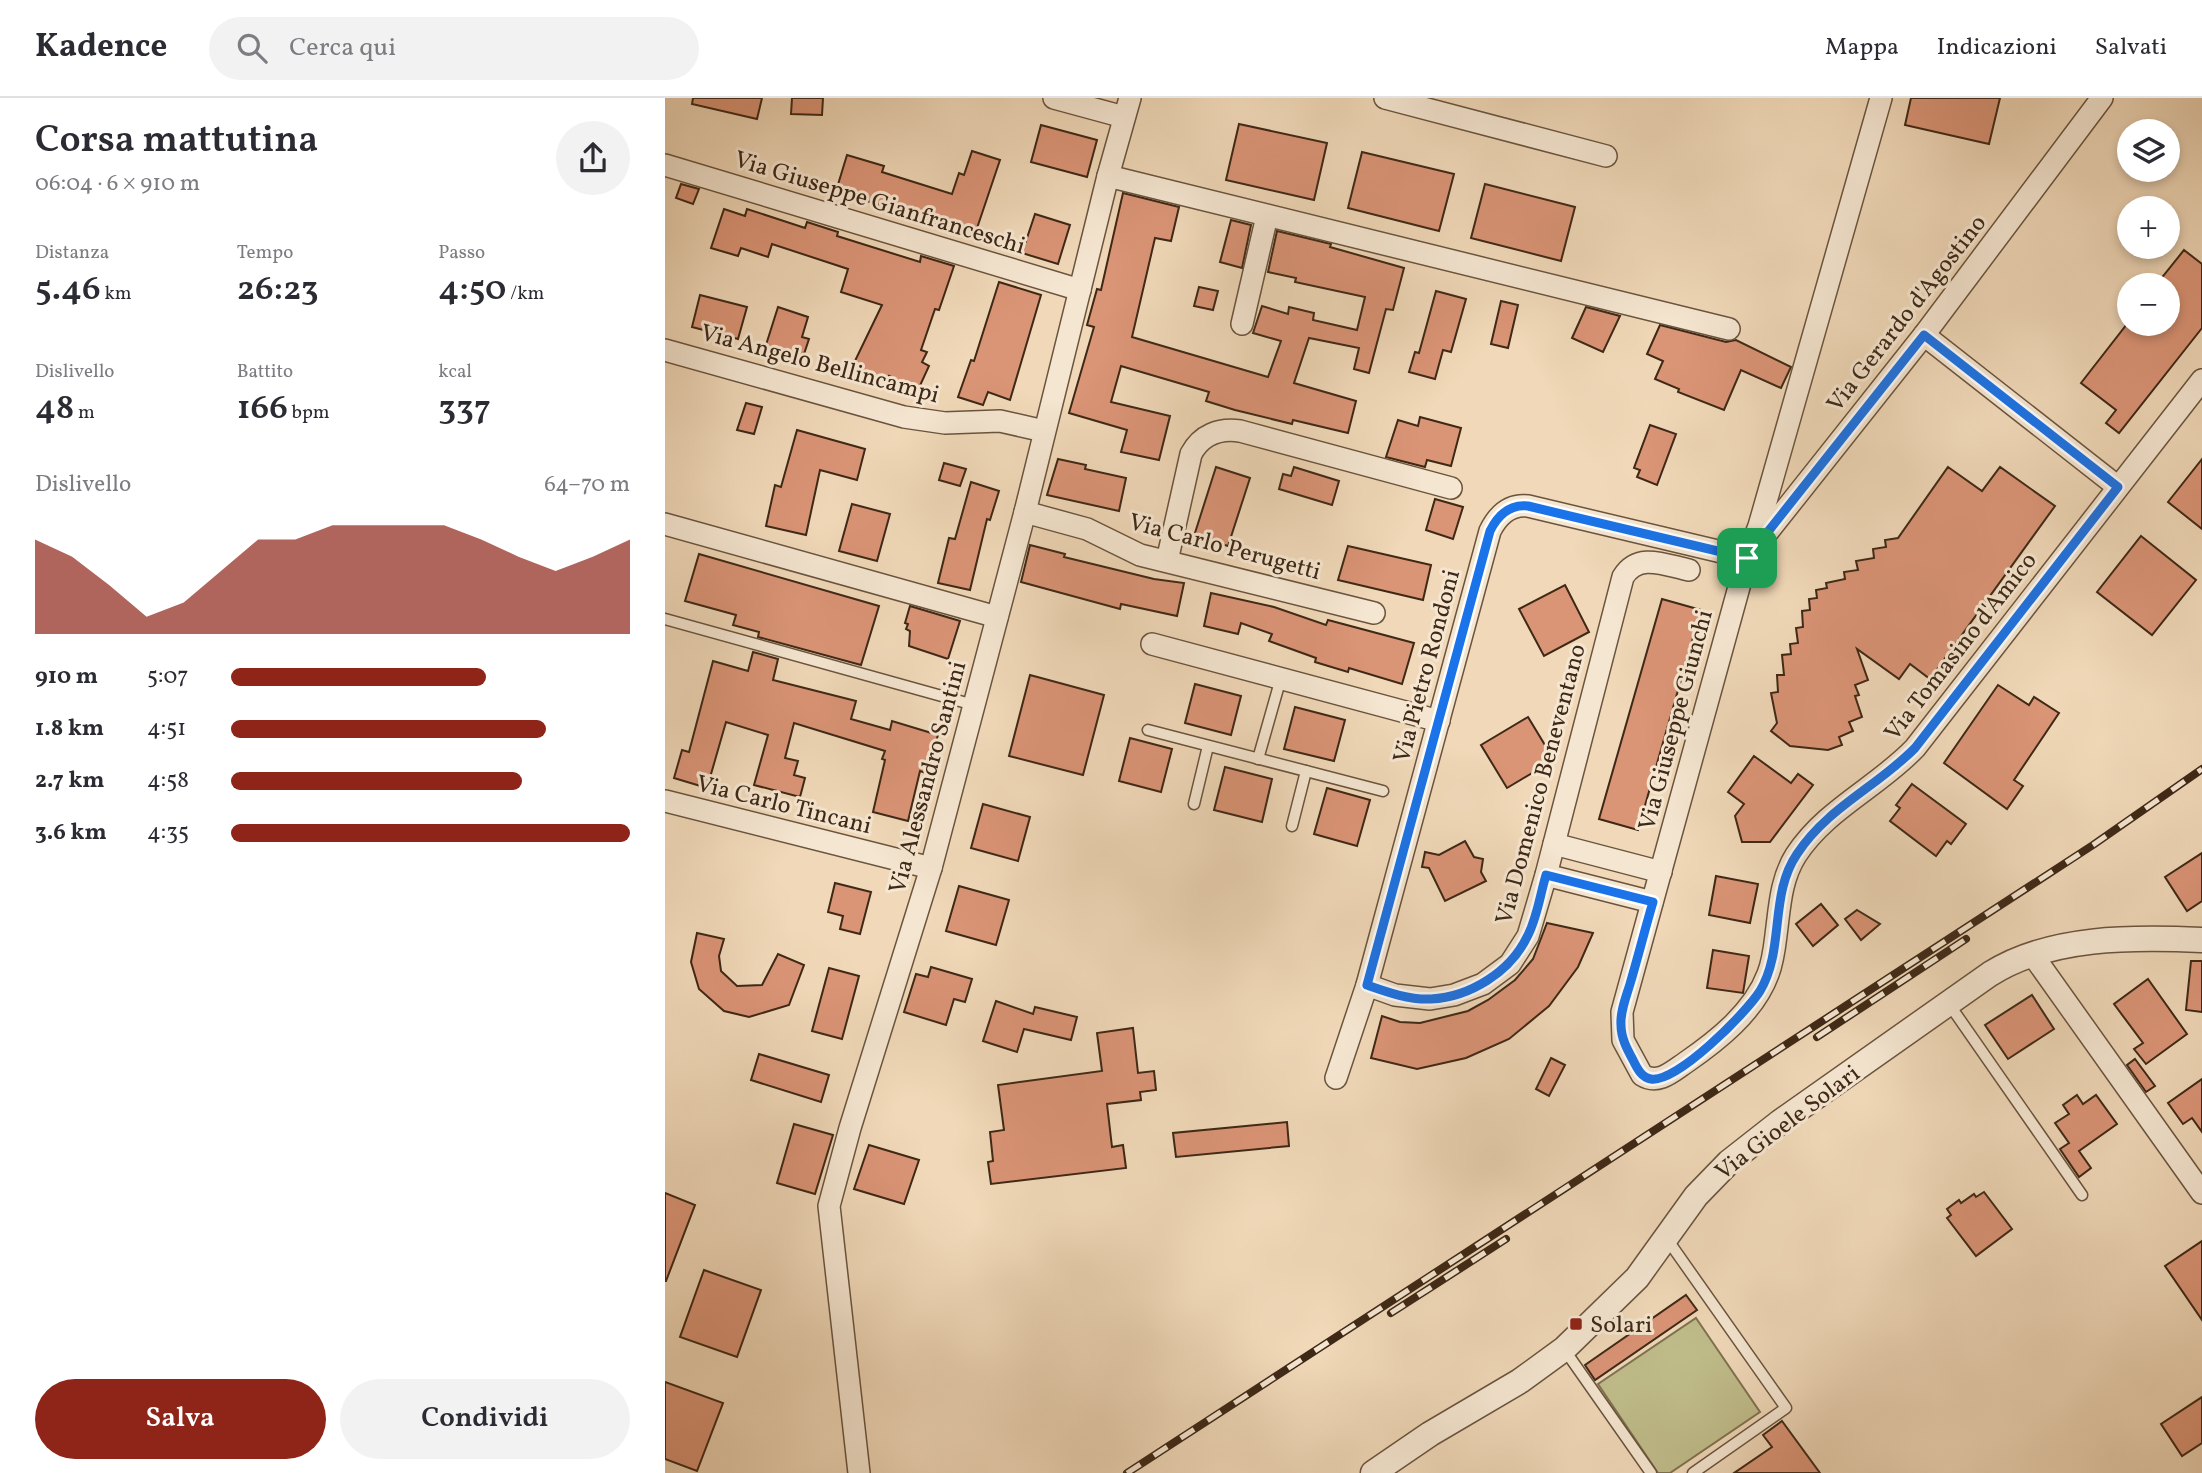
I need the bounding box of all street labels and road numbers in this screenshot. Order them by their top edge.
street label: Via Giuseppe Gianfranceschi [730,143,1029,264]
street label: Via Gerardo d'Agostino [1820,208,1996,420]
street label: Via Angelo Bellincampi [696,317,943,413]
street label: Via Carlo Perugetti [1125,506,1324,590]
street label: Via Tomasino d'Amico [1877,546,2046,749]
street label: Via Pietro Rondoni [1386,566,1470,767]
street label: Via Giuseppe Giunchi [1631,606,1723,835]
street label: Via Domenico Beneventano [1488,640,1596,929]
street label: Via Alessandro Santini [882,657,976,898]
street label: Via Carlo Tincani [692,768,875,844]
street label: Via Gioele Solari [1709,1058,1868,1189]

